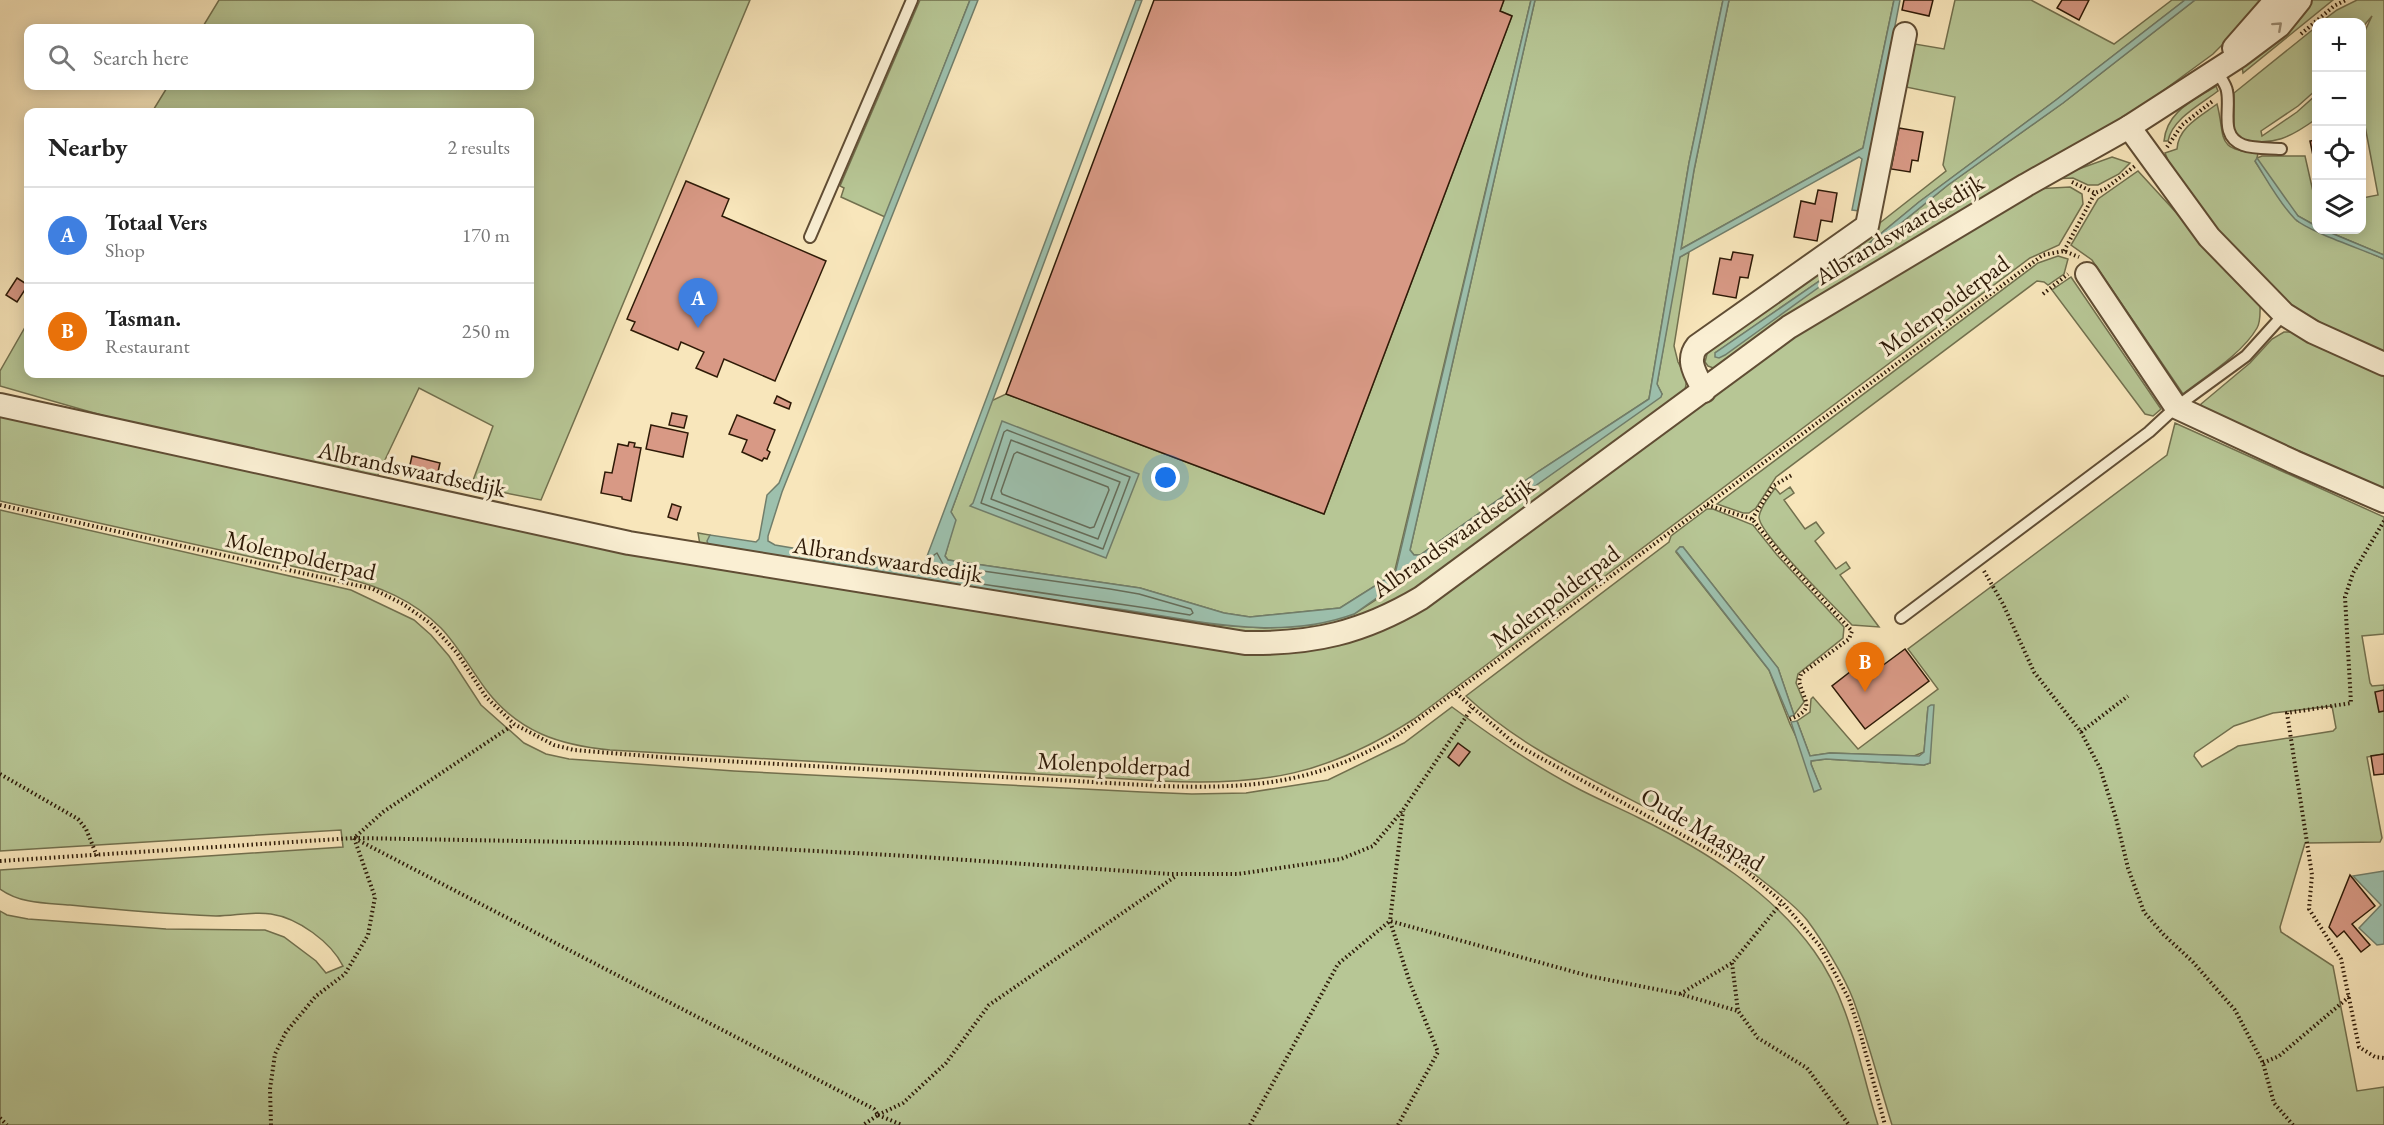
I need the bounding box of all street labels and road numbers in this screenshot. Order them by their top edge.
street label: Albrandswaardsedijk [1808,166,1990,292]
street label: Molenpolderpad [1873,247,2016,363]
street label: Albrandswaardsedijk [314,434,510,504]
street label: Albrandswaardsedijk [1365,469,1541,605]
street label: Molenpolderpad [223,523,380,588]
street label: Albrandswaardsedijk [790,529,986,589]
street label: Molenpolderpad [1484,537,1626,655]
street label: Molenpolderpad [1037,745,1192,784]
street label: Oude Maaspad [1635,780,1771,879]

